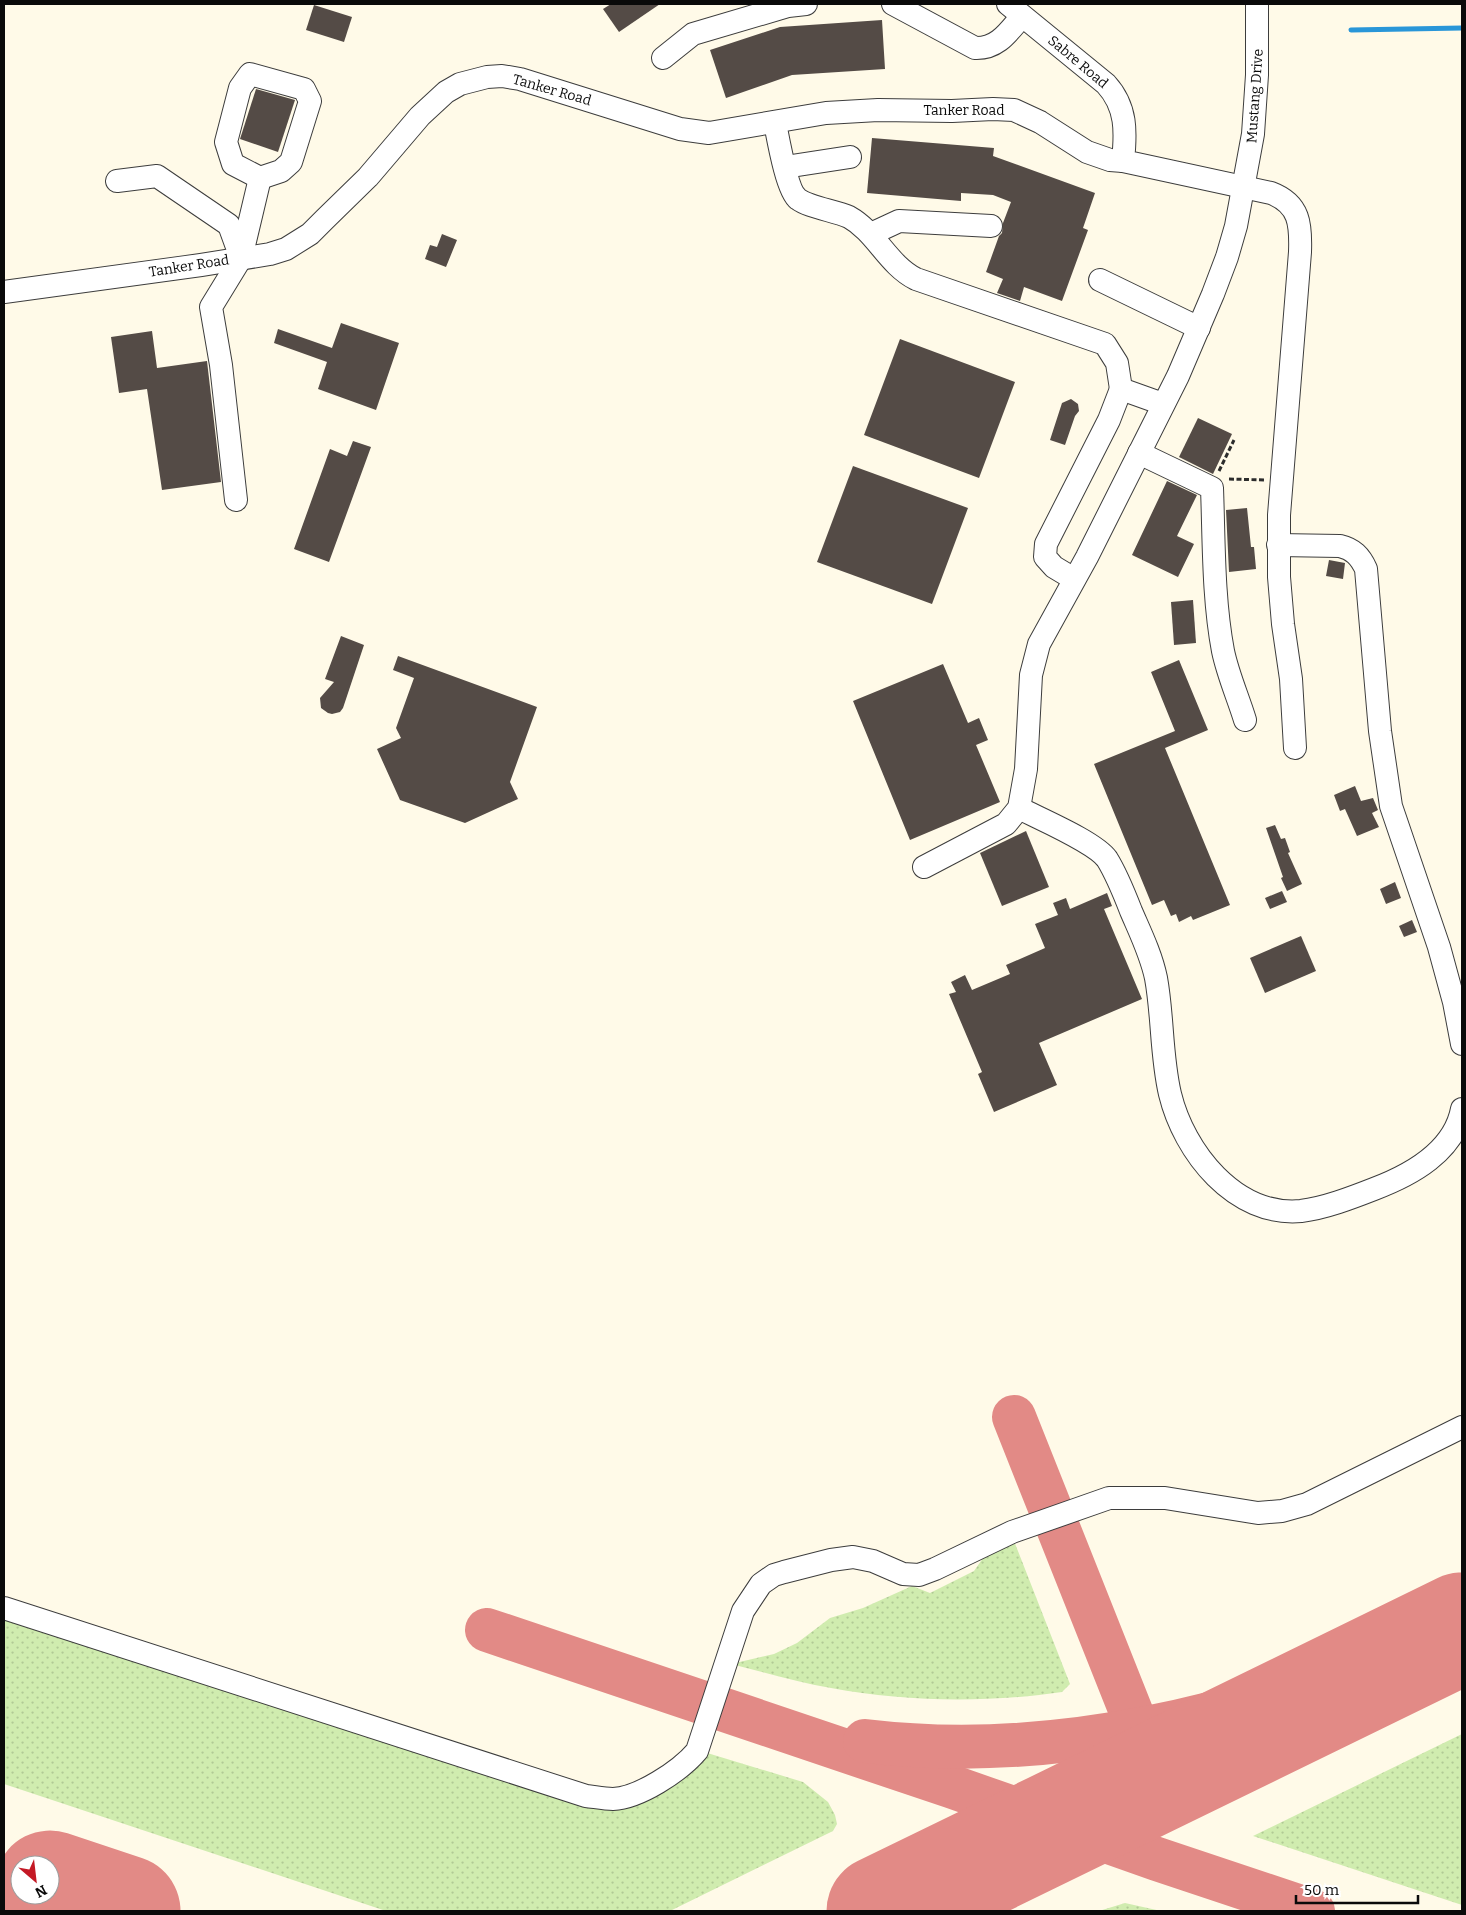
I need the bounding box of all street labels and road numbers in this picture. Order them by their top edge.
street label: Sabre Road [1045,32,1111,92]
street label: Mustang Drive [1243,48,1267,144]
street label: Tanker Road [511,71,593,109]
street label: Tanker Road [924,102,1004,119]
street label: Tanker Road [148,251,230,281]

